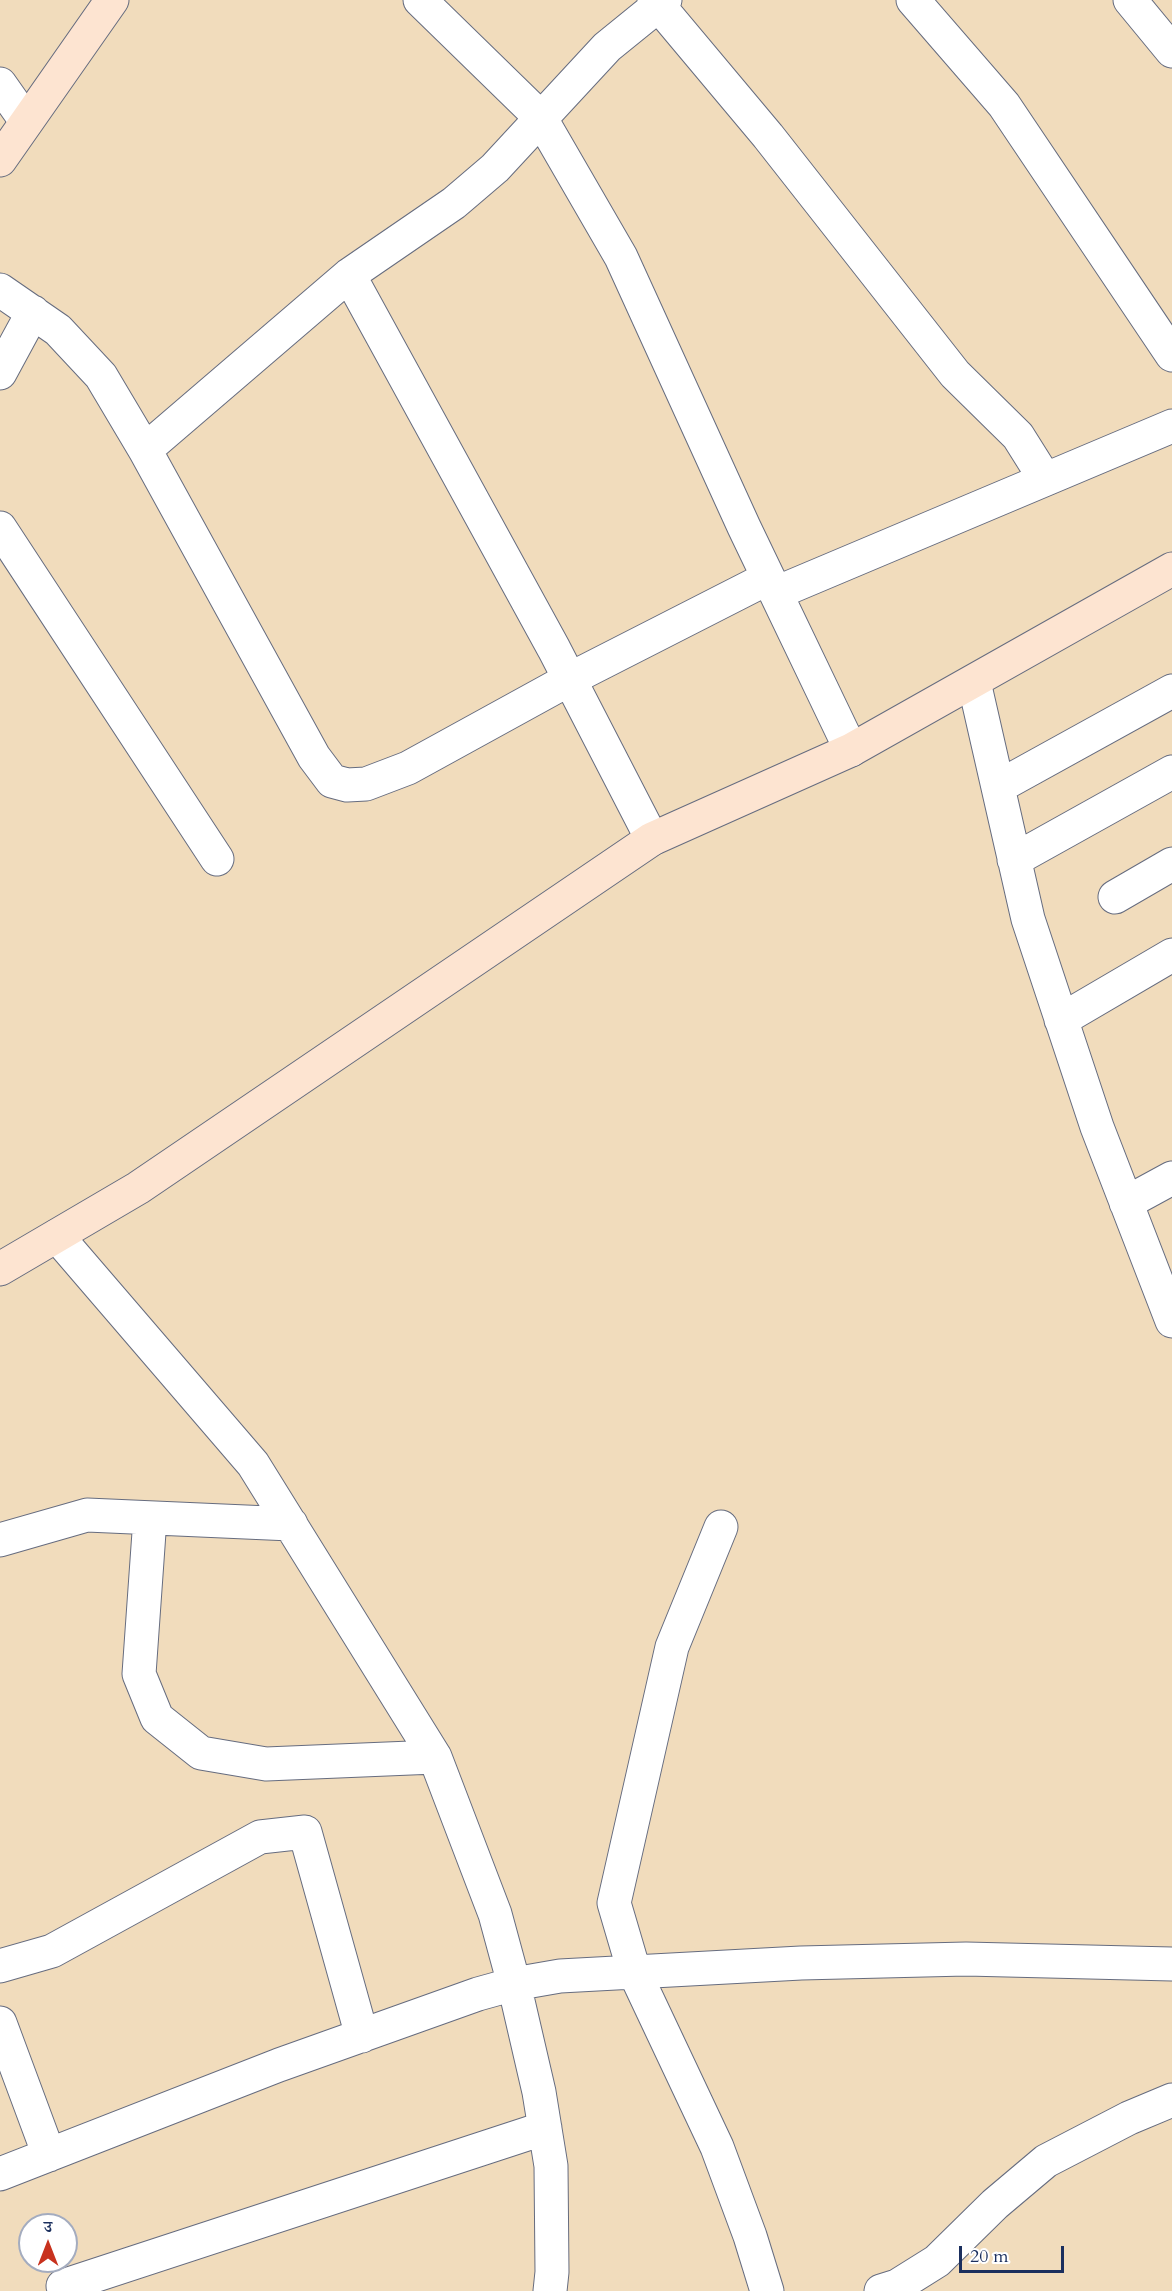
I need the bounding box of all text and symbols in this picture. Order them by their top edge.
north arrow [18,2213,78,2273]
text: उ [44,2216,52,2238]
scale bar [962,2234,1067,2272]
text: 20 m [970,2244,1009,2269]

